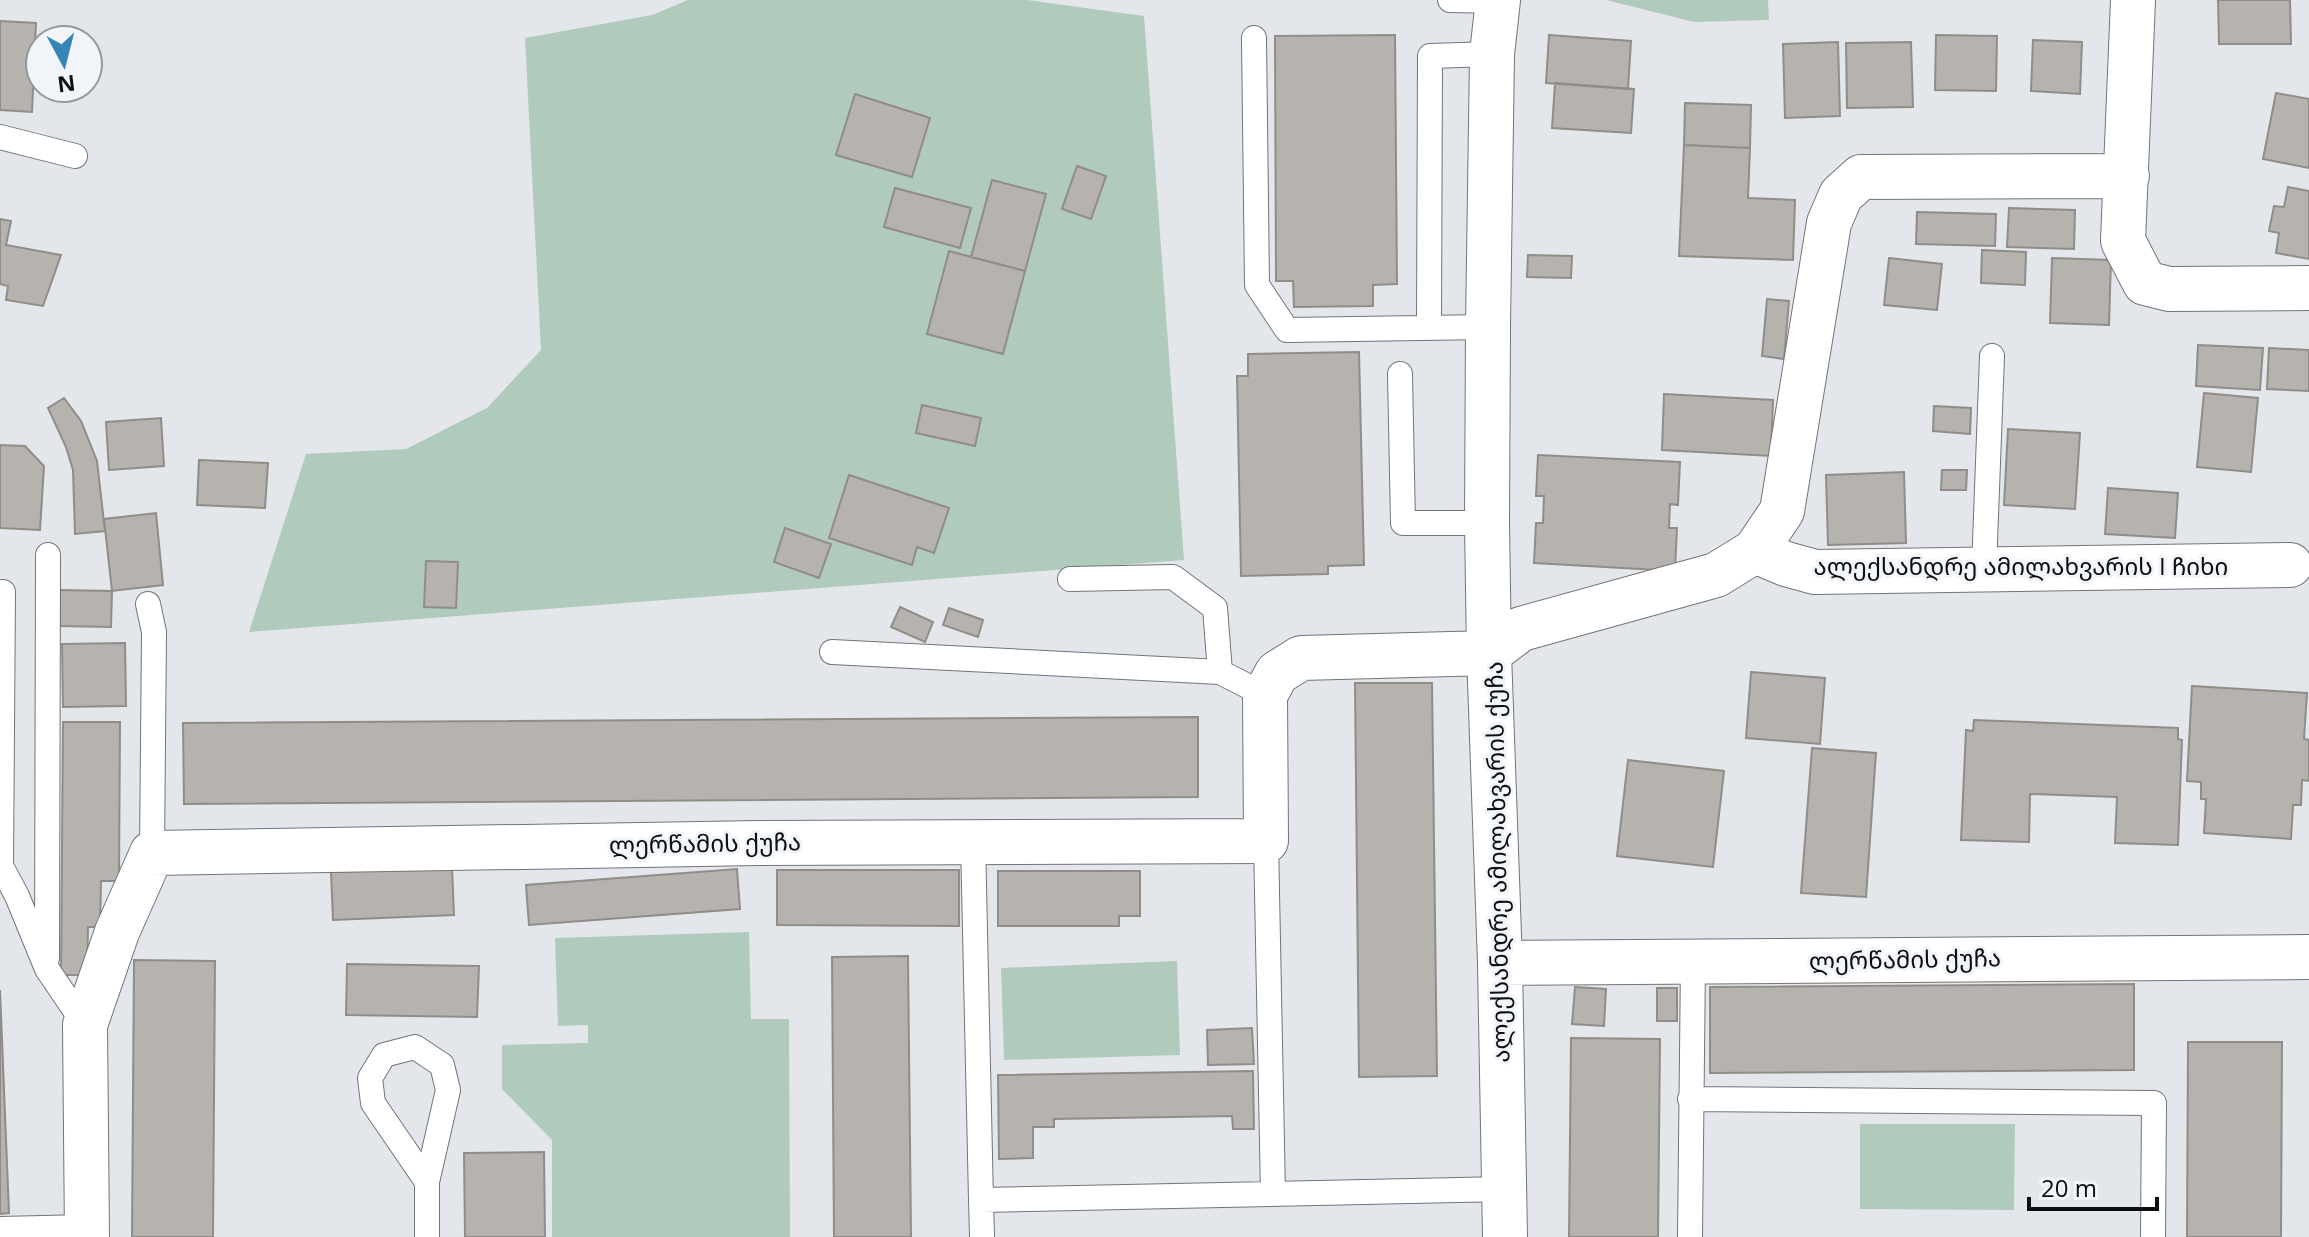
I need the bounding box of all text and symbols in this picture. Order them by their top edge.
north arrow [24,24,104,104]
text: N [56,69,77,101]
street label: ალექსანდრე ამილახვარის I ჩიხი [1814,549,2228,582]
street label: ალექსანდრე ამილახვარის ქუჩა [1476,661,1517,1063]
street label: ლერწამის ქუჩა [609,824,801,861]
street label: ლერწამის ქუჩა [1809,940,2001,977]
scale bar [2029,1161,2157,1211]
text: 20 m [2041,1171,2097,1204]

